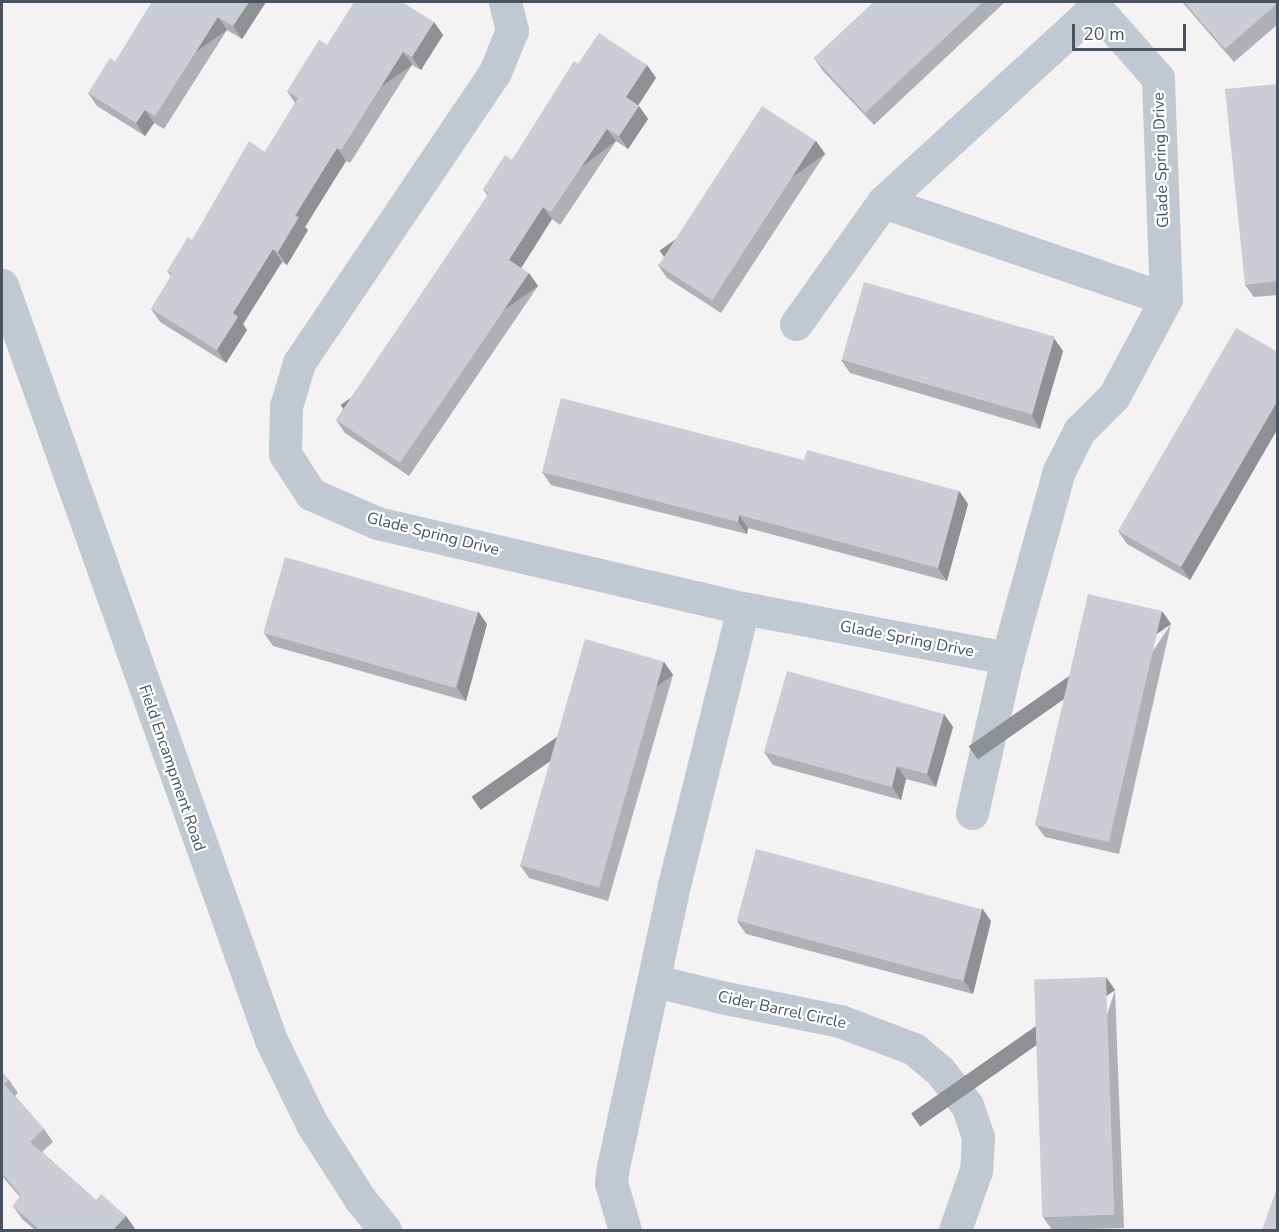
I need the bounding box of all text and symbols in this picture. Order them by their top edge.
scale bar [1075,12,1189,50]
text: 20 m [1083,22,1125,46]
street label: Glade Spring Drive [1149,92,1173,228]
street label: Glade Spring Drive [365,508,501,560]
street label: Glade Spring Drive [838,617,976,661]
street label: Field Encampment Road [135,682,209,854]
street label: Cider Barrel Circle [716,987,848,1033]

